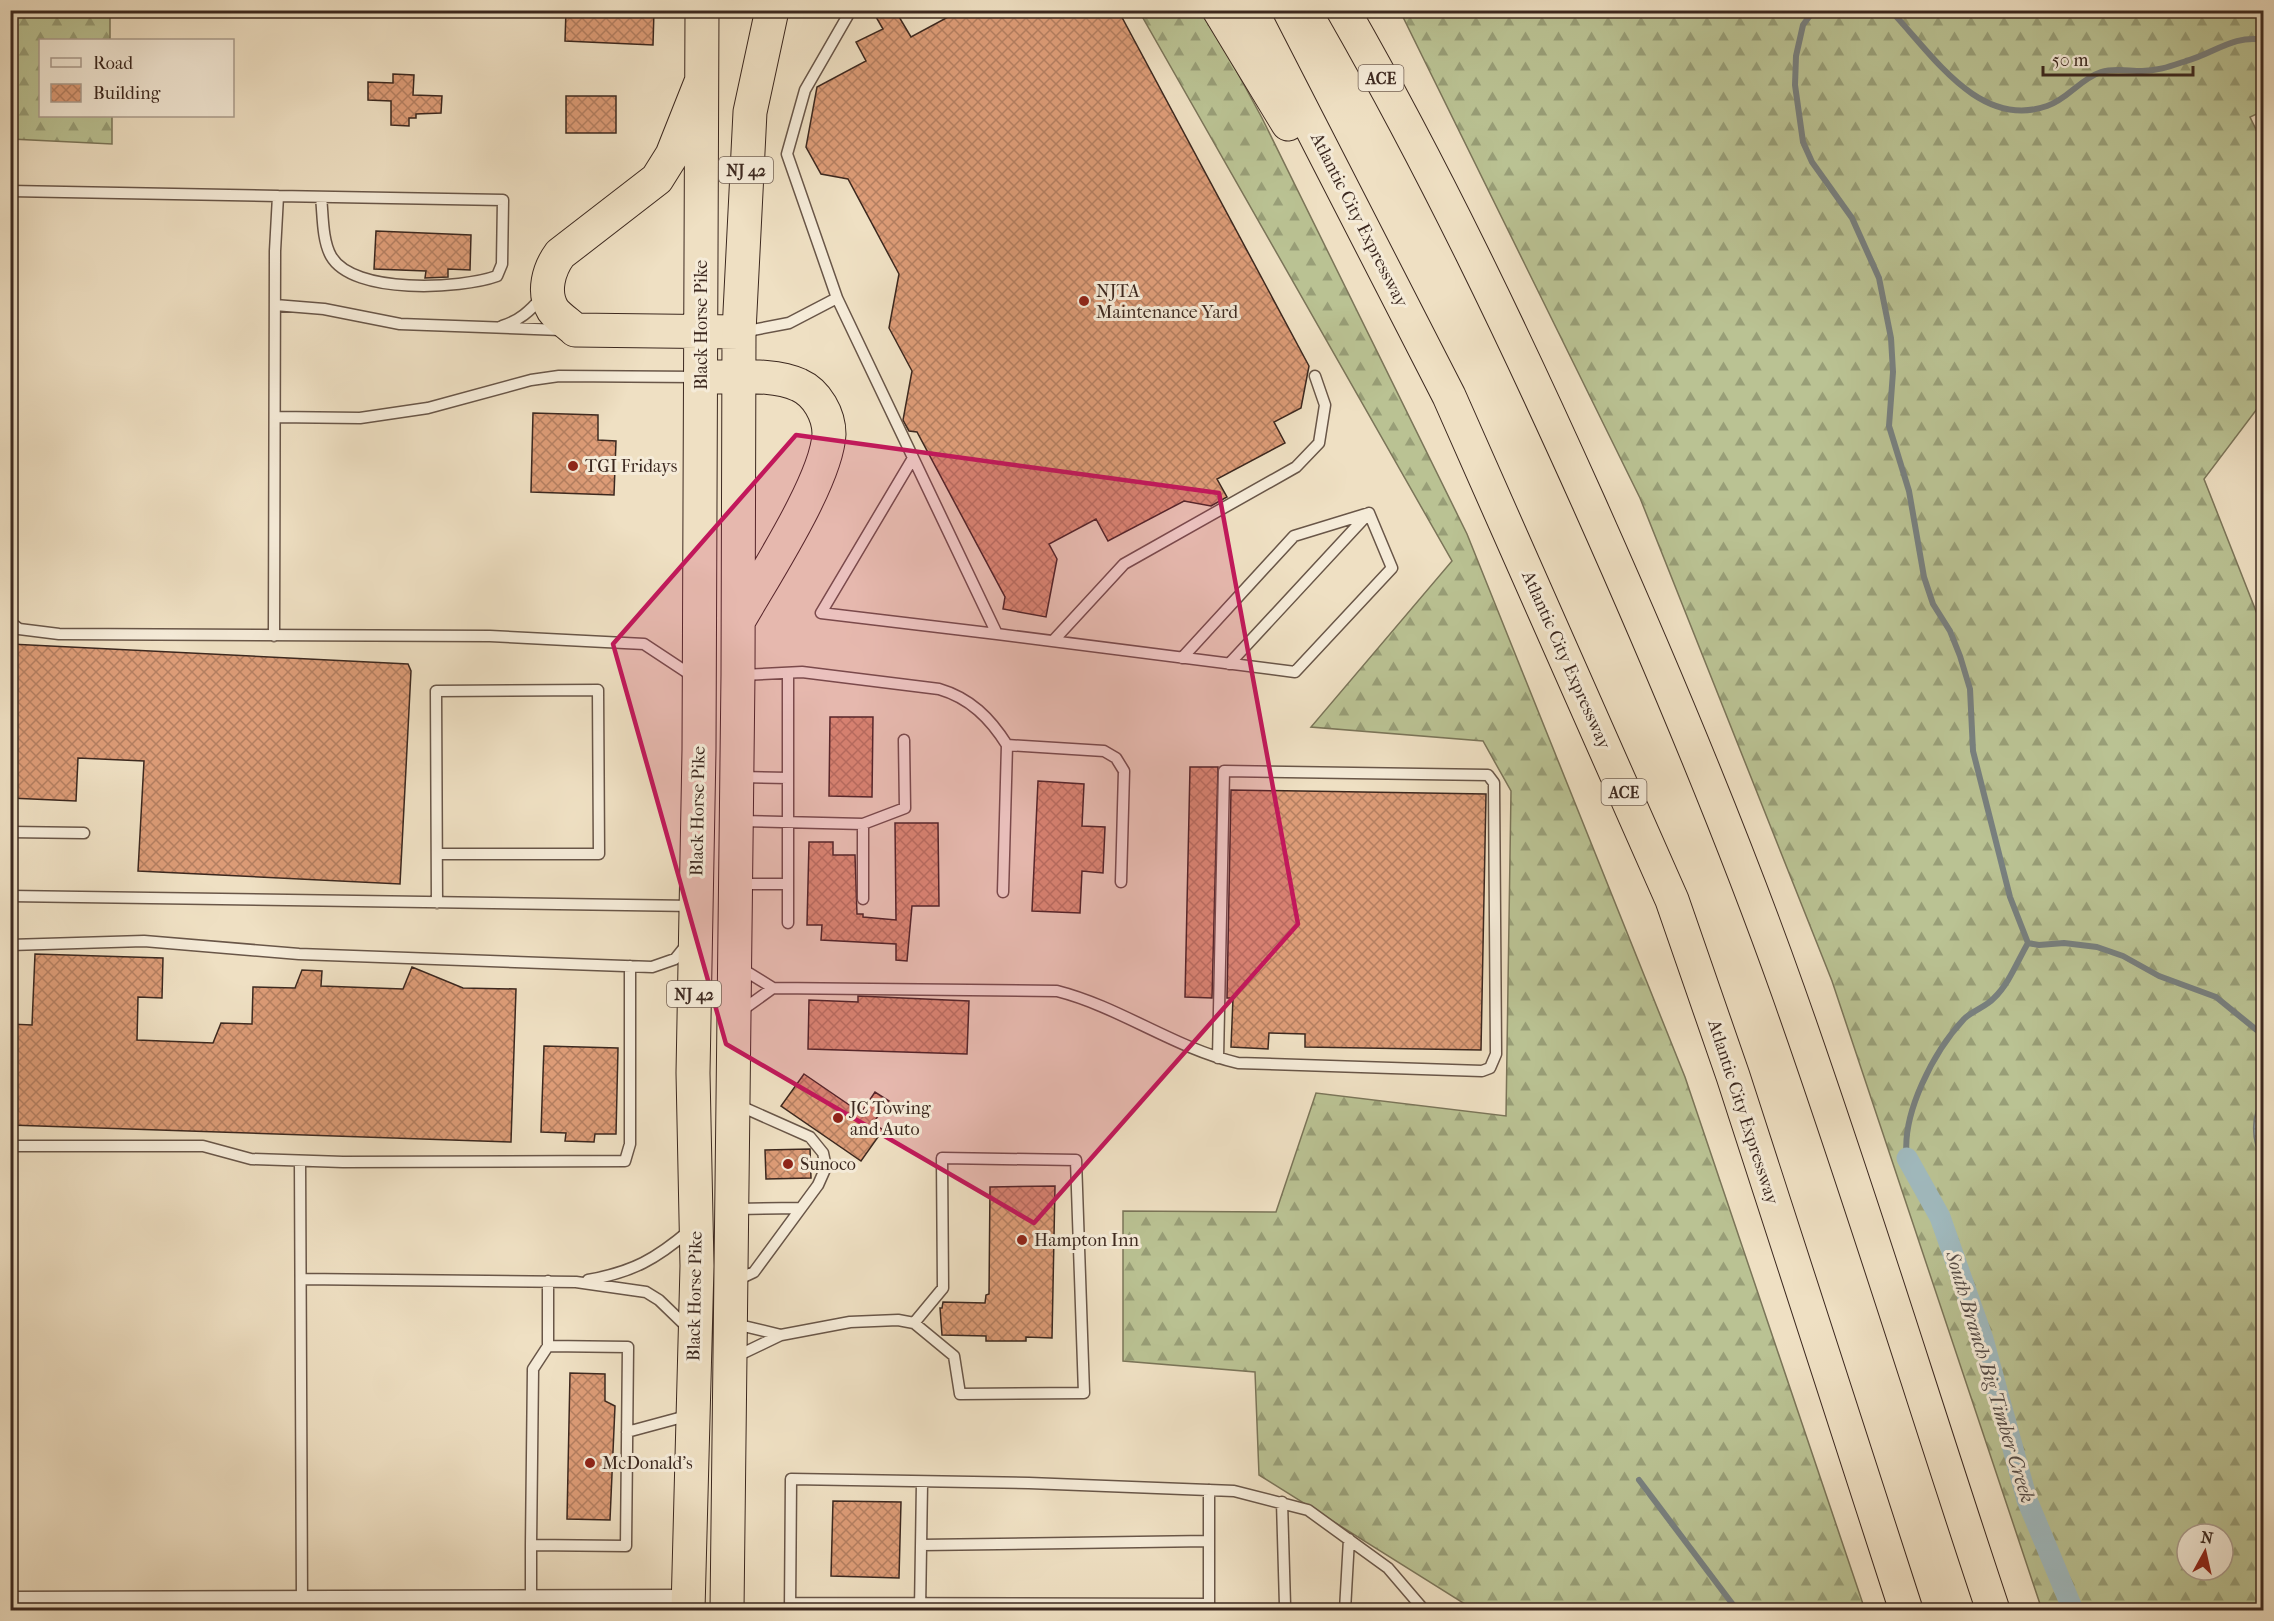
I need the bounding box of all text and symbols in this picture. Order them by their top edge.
legend [39,39,234,117]
scale bar [2043,39,2193,77]
text: 50 m [2052,50,2089,71]
text: Road [93,53,133,74]
road number: ACE [1358,65,1404,91]
text: Building [93,83,161,104]
street label: Atlantic City Expressway [1305,129,1413,312]
road number: NJ 42 [719,157,773,183]
street label: Black Horse Pike [691,260,712,390]
place label: NJTA Maintenance Yard [1096,281,1238,323]
marker: NJTA Maintenance Yard [1077,294,1091,308]
place label: TGI Fridays [585,456,678,477]
marker: TGI Fridays [566,459,580,473]
street label: Atlantic City Expressway [1517,567,1615,754]
street label: Black Horse Pike [686,746,710,876]
road number: ACE [1602,779,1646,805]
road number: NJ 42 [667,981,721,1007]
street label: Atlantic City Expressway [1703,1016,1783,1208]
place label: JC Towing and Auto [848,1098,931,1140]
marker: JC Towing and Auto [831,1111,845,1125]
place label: Sunoco [800,1154,856,1175]
marker: Sunoco [781,1157,795,1171]
place label: Hampton Inn [1034,1230,1140,1251]
street label: Black Horse Pike [683,1231,707,1361]
marker: Hampton Inn [1015,1233,1029,1247]
water label: South Branch Big Timber Creek [1940,1247,2039,1506]
place label: McDonald's [602,1453,693,1474]
marker: McDonald's [583,1456,597,1470]
north arrow [2175,1522,2235,1582]
text: N [2200,1527,2215,1548]

